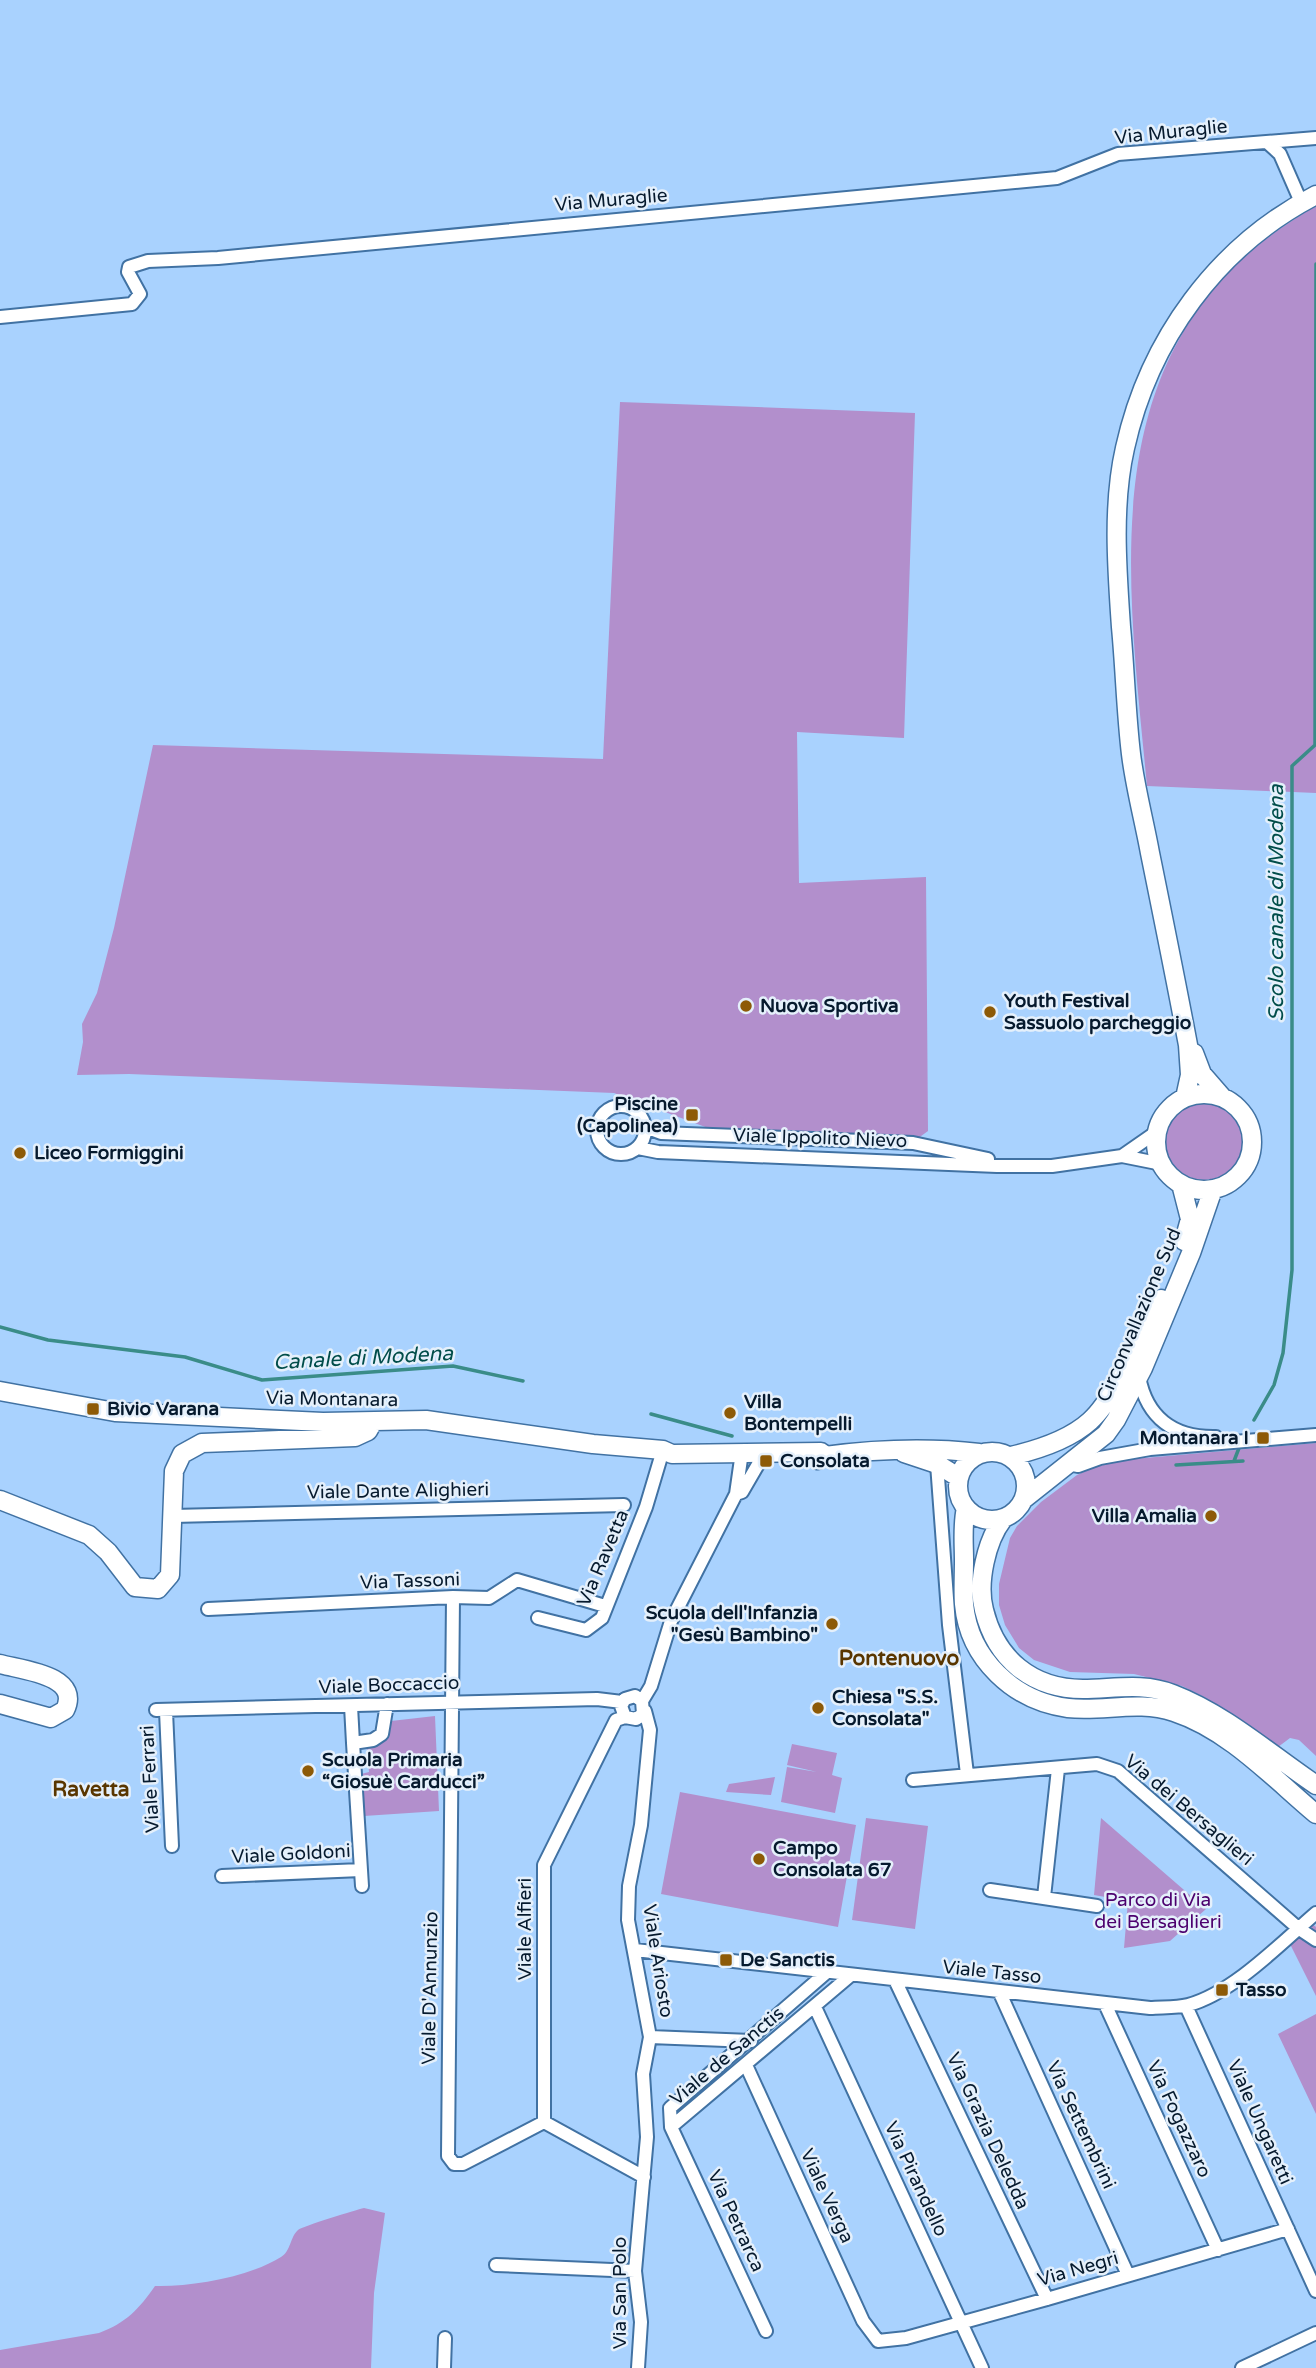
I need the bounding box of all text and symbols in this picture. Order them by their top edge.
street label: Via Muraglie [1114,115,1228,149]
street label: Via Muraglie [554,184,668,216]
water label: Scolo canale di Modena [1264,783,1289,1021]
place label: Youth Festival Sassuolo parcheggio [1004,990,1191,1035]
place label: Nuova Sportiva [760,995,899,1018]
marker: Nuova Sportiva [738,998,754,1014]
marker: Youth Festival Sassuolo parcheggio [982,1004,998,1020]
place label: Piscine (Capolinea) [577,1093,678,1138]
marker: Piscine (Capolinea) [684,1107,700,1123]
street label: Viale Ippolito Nievo [732,1124,908,1152]
place label: Liceo Formiggini [34,1142,184,1165]
marker: Liceo Formiggini [12,1145,28,1161]
street label: Circonvallazione Sud [1092,1225,1186,1405]
water label: Canale di Modena [272,1341,455,1375]
street label: Via Montanara [266,1387,398,1411]
place label: Villa Bontempelli [744,1391,852,1436]
place label: Bivio Varana [107,1398,219,1420]
marker: Bivio Varana [85,1401,101,1417]
marker: Villa Bontempelli [722,1405,738,1421]
place label: Montanara I [1140,1427,1249,1449]
marker: Montanara I [1255,1430,1271,1446]
place label: Consolata [780,1450,870,1472]
marker: Consolata [758,1453,774,1469]
street label: Viale Dante Alighieri [307,1478,489,1504]
place label: Villa Amalia [1092,1505,1197,1527]
street label: Via Ravetta [573,1506,633,1610]
marker: Villa Amalia [1203,1508,1219,1524]
street label: Via Tassoni [360,1568,460,1594]
place label: Scuola dell'Infanzia "Gesù Bambino" [646,1602,818,1646]
marker: Scuola dell'Infanzia "Gesù Bambino" [824,1616,840,1632]
district label: Pontenuovo [839,1646,960,1671]
street label: Viale Boccaccio [318,1672,460,1698]
place label: Chiesa "S.S. Consolata" [832,1686,938,1730]
marker: Chiesa "S.S. Consolata" [810,1700,826,1716]
street label: Viale Ferrari [136,1725,164,1833]
place label: Scuola Primaria “Giosuè Carducci” [322,1749,485,1793]
street label: Via dei Bersaglieri [1120,1750,1258,1870]
marker: Scuola Primaria “Giosuè Carducci” [300,1763,316,1779]
district label: Ravetta [52,1777,130,1802]
place label: Campo Consolata 67 [773,1837,892,1881]
street label: Viale Goldoni [231,1840,351,1868]
marker: Campo Consolata 67 [751,1851,767,1867]
street label: Viale Alfieri [514,1878,536,1980]
park label: Parco di Via dei Bersaglieri [1094,1889,1222,1933]
street label: Viale Ariosto [638,1903,678,2019]
street label: Viale D'Annunzio [418,1911,442,2065]
place label: De Sanctis [740,1949,835,1971]
marker: De Sanctis [718,1952,734,1968]
street label: Viale Tasso [941,1956,1043,1988]
place label: Tasso [1235,1979,1287,2001]
marker: Tasso [1214,1982,1230,1998]
street label: Viale de Sanctis [666,2002,788,2110]
street label: Via Grazia Deledda [942,2049,1034,2213]
street label: Viale Ungaretti [1223,2056,1297,2188]
street label: Via Fogazzaro [1142,2057,1216,2181]
street label: Via Settembrini [1042,2058,1120,2192]
street label: Via Pirandello [880,2118,952,2240]
street label: Viale Verga [796,2145,858,2247]
street label: Via Petrarca [703,2167,769,2275]
street label: Via San Polo [609,2237,631,2349]
street label: Via Negri [1035,2247,1121,2291]

